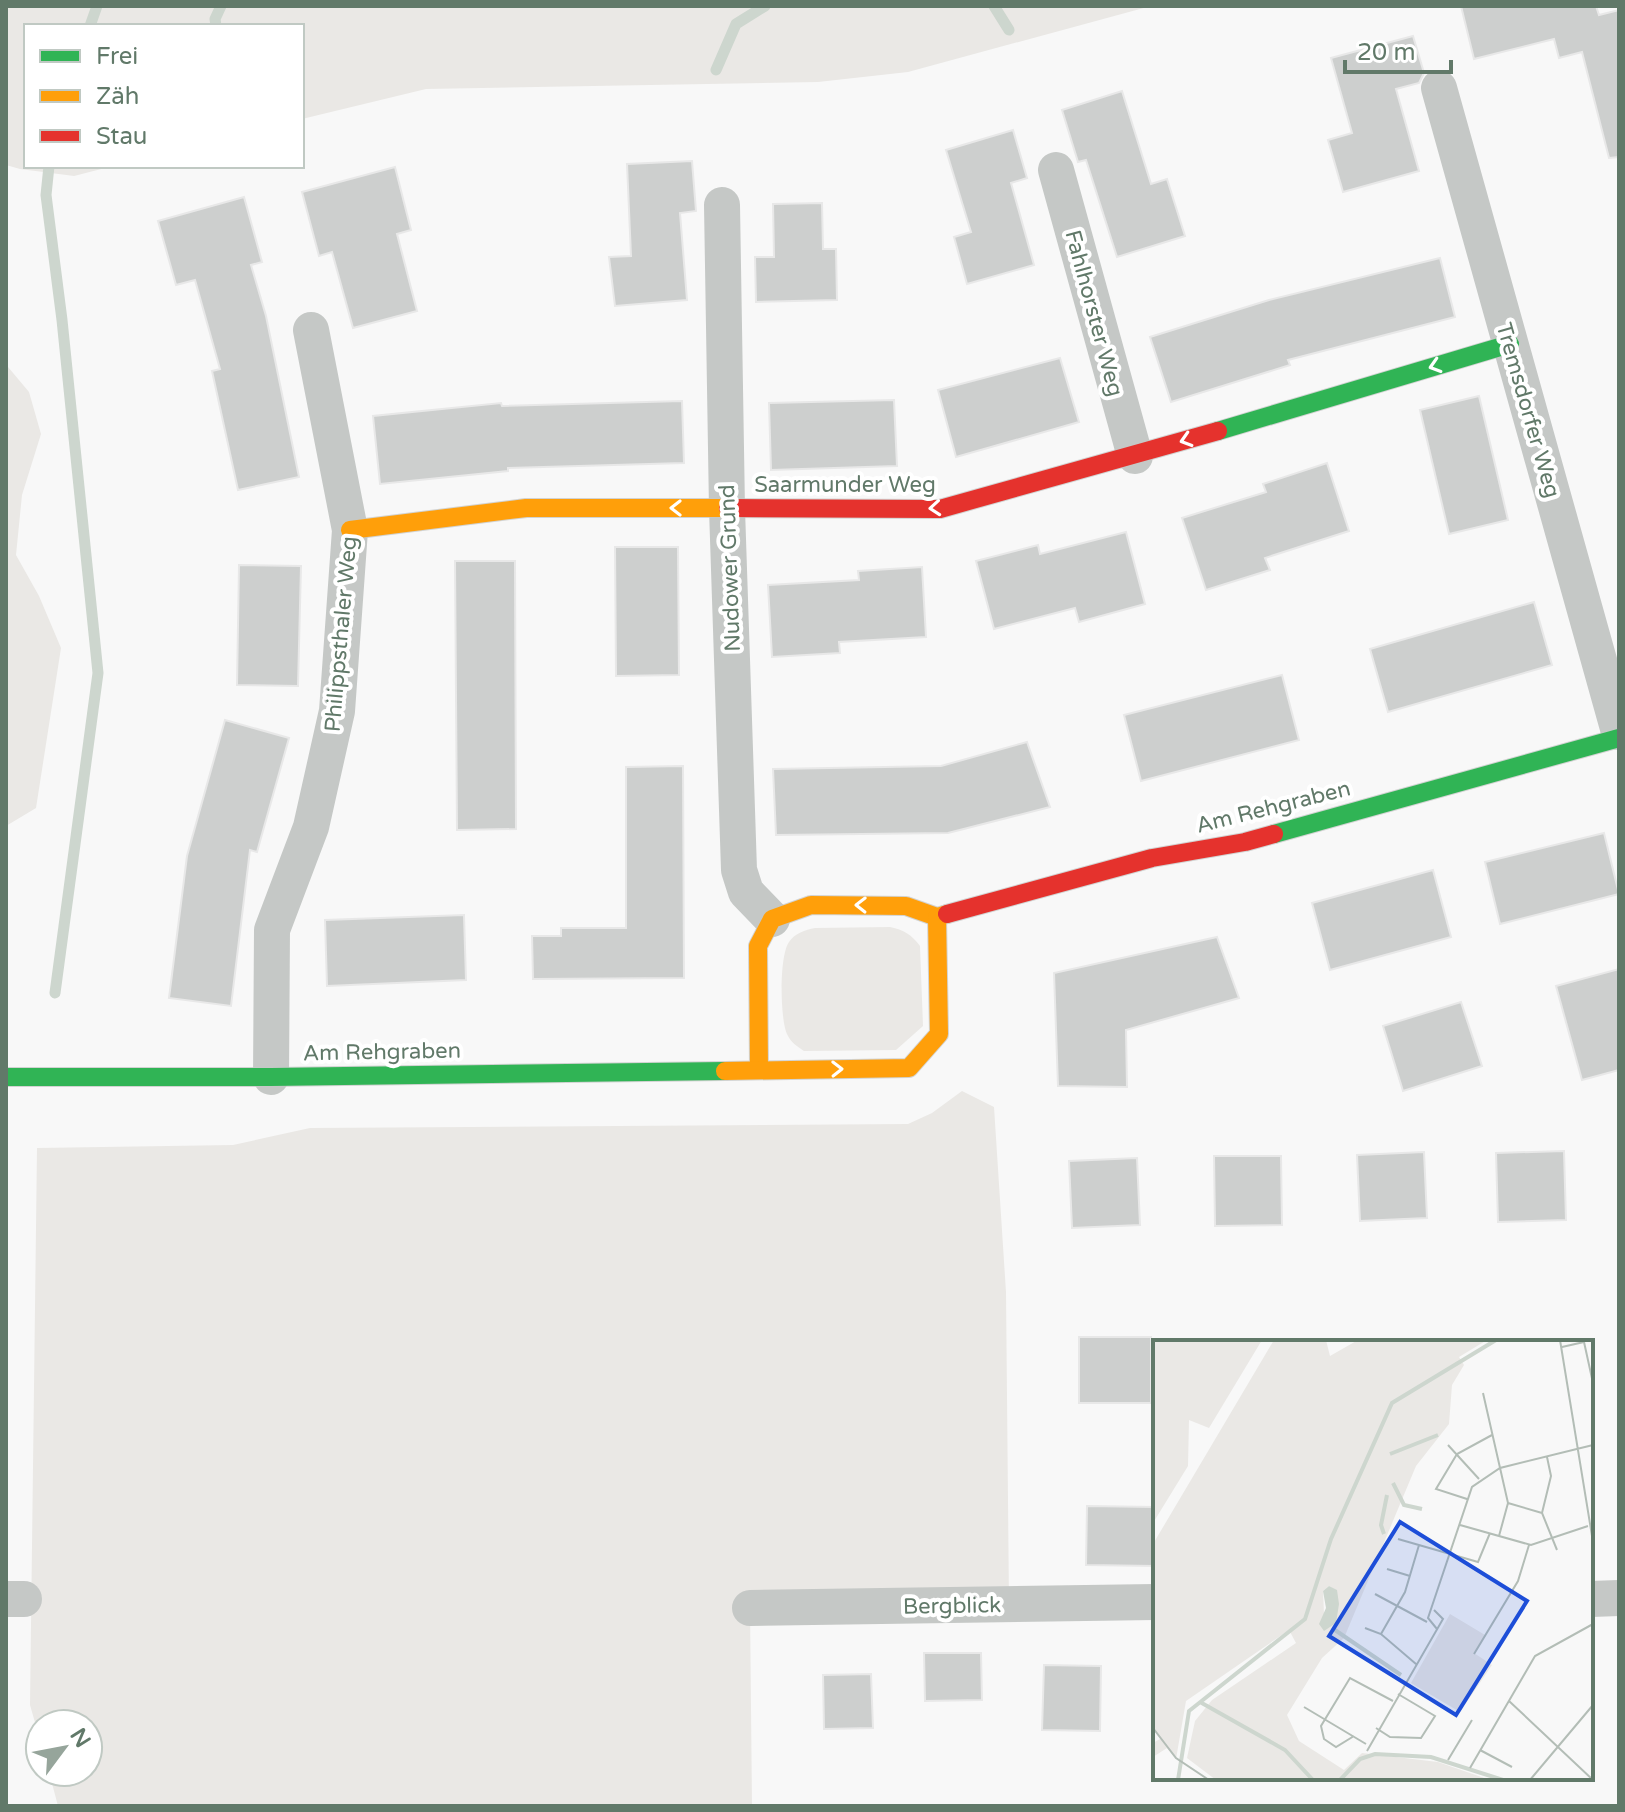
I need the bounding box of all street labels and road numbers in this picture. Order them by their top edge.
street label: Fahlhorster Weg [1059,227,1129,399]
street label: Tremsdorfer Weg [1491,320,1565,501]
street label: Saarmunder Weg [754,472,936,498]
street label: Nudower Grund [714,484,746,652]
street label: Philippsthaler Weg [319,535,363,733]
street label: Am Rehgraben [1193,775,1353,839]
street label: Am Rehgraben [303,1038,461,1066]
street label: Bergblick [903,1592,1001,1620]

